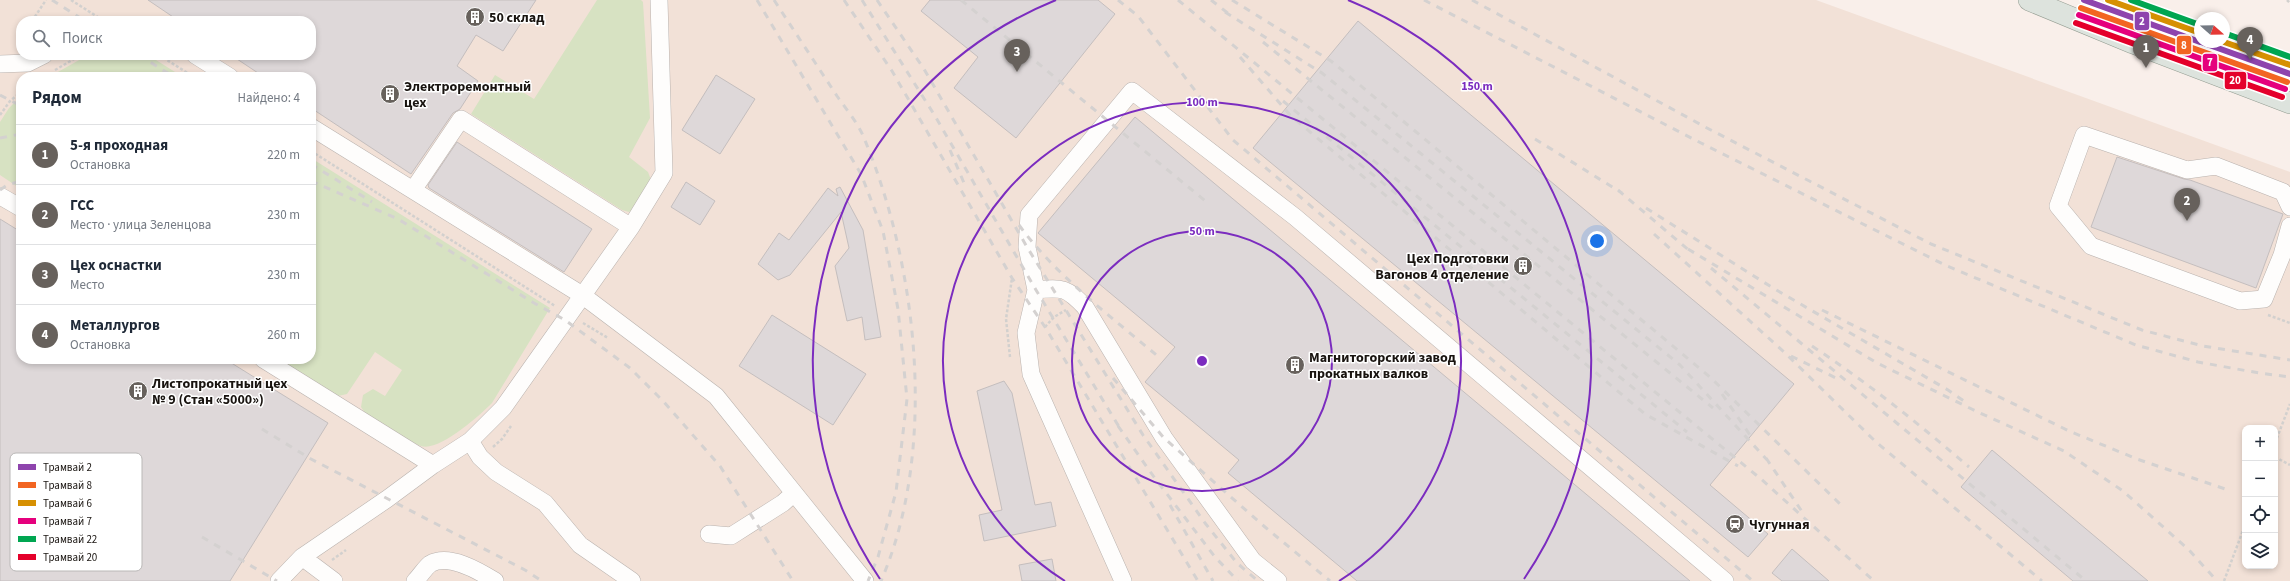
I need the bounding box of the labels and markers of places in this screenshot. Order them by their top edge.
building icon: 50 склад [464,6,486,28]
place label: 50 склад [489,8,545,28]
pin: 4 [2237,27,2263,60]
pin: 1 [2133,35,2159,68]
pin: 3 [1004,39,1030,72]
place label: Электроремонтный цех [404,77,531,113]
building icon: Электроремонтный цех [379,83,401,105]
pin: 2 [2174,188,2200,221]
place label: Цех Подготовки Вагонов 4 отделение [1375,249,1509,285]
building icon: Цех Подготовки Вагонов 4 отделение [1512,255,1534,277]
place label: Магнитогорский завод прокатных валков [1309,348,1457,384]
centre of rings [1195,354,1209,368]
building icon: Магнитогорский завод прокатных валков [1284,354,1306,376]
place label: Листопрокатный цех № 9 (Стан «5000») [151,374,288,410]
building icon: Листопрокатный цех № 9 (Стан «5000») [127,380,149,402]
station icon: Чугунная [1724,513,1746,535]
place label: Чугунная [1749,515,1810,535]

